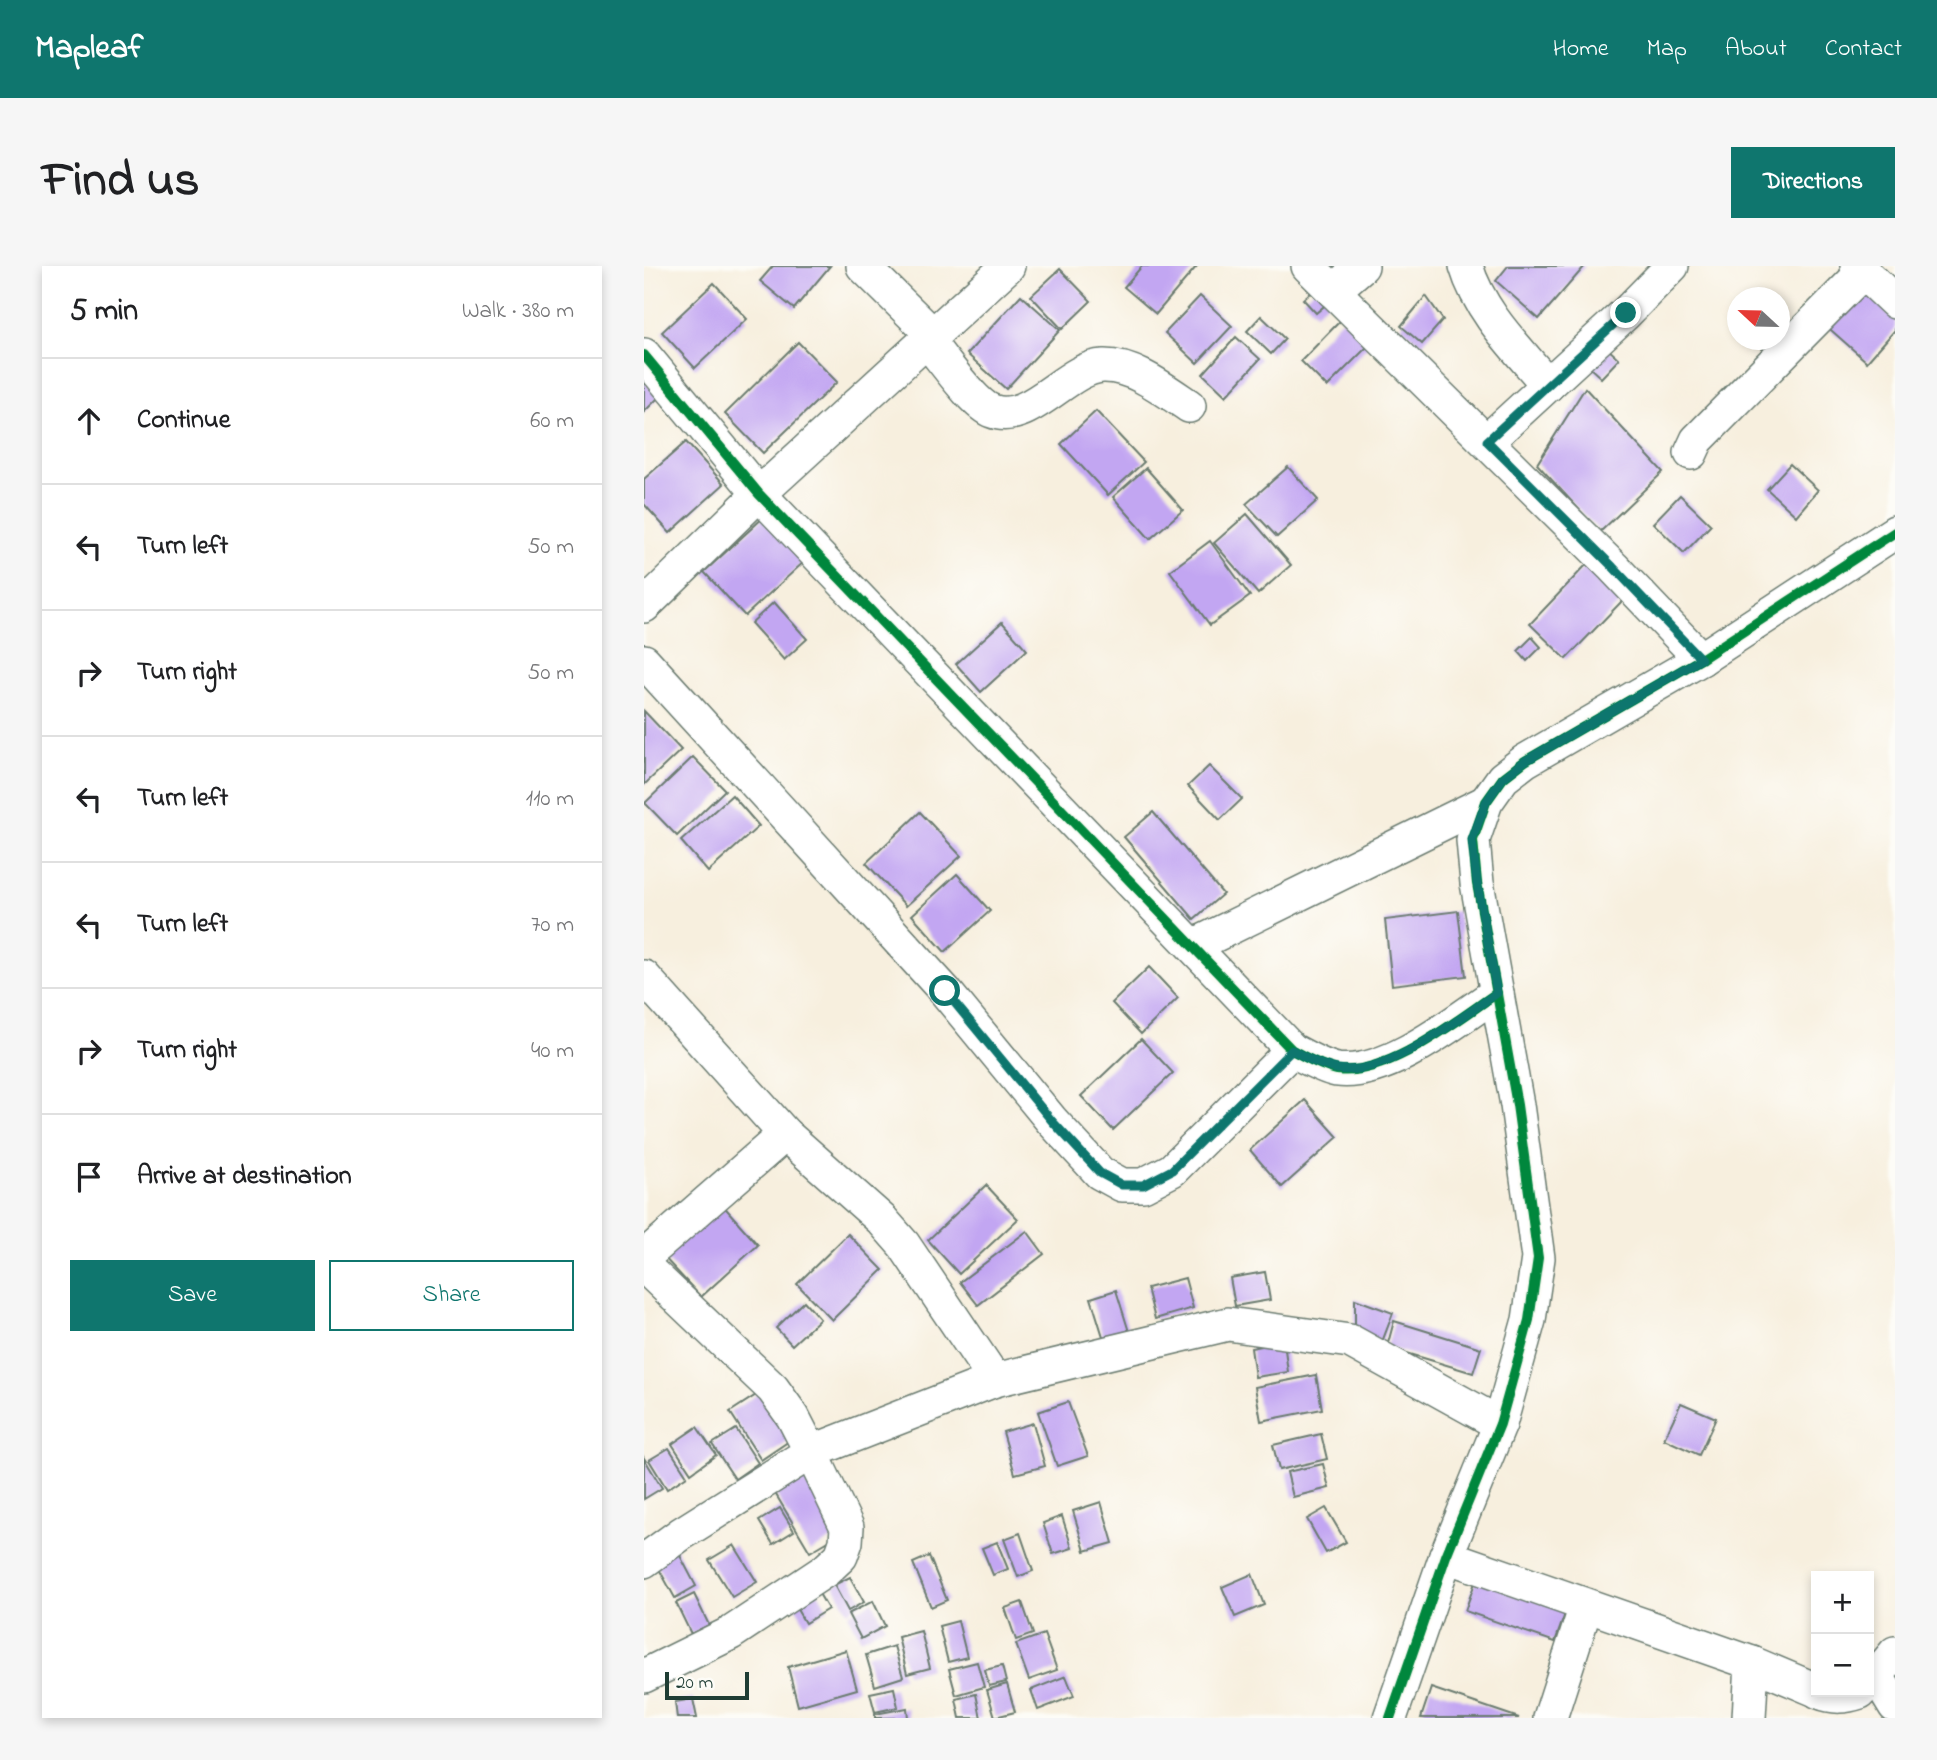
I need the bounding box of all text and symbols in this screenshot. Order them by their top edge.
text: Mapleaf [35,25,143,73]
text: Home [1553,32,1609,67]
text: Map [1647,32,1687,67]
text: About [1725,32,1787,67]
text: Contact [1825,32,1902,67]
text: Find us [42,146,199,218]
button: Directions [1731,147,1895,218]
north arrow [1727,287,1790,350]
text: 5 min [70,290,138,334]
text: Walk · 380 m [462,295,574,328]
route end [1610,297,1641,328]
icon: ahead [70,402,108,440]
text: Continue [137,402,230,440]
text: 60 m [530,405,574,438]
icon: left [70,528,108,566]
text: Turn left [137,528,228,566]
text: 50 m [527,531,574,564]
icon: right [70,654,108,692]
text: Turn right [137,654,237,692]
text: 50 m [527,657,574,690]
icon: left [70,780,108,818]
text: Turn left [137,780,228,818]
text: 110 m [526,783,574,816]
icon: left [70,906,108,944]
text: Turn left [137,906,228,944]
text: 70 m [531,909,574,942]
route start [929,975,960,1006]
icon: right [70,1032,108,1070]
text: Turn right [137,1032,237,1070]
text: 40 m [531,1035,574,1068]
icon: arrive [70,1158,108,1196]
text: Arrive at destination [137,1158,352,1196]
button: Save [70,1260,315,1331]
button: Share [329,1260,574,1331]
map controls [1811,1571,1874,1697]
button: + [1811,1571,1874,1634]
button: − [1811,1634,1874,1697]
scale bar [665,1669,749,1701]
text: 20 m [676,1670,713,1697]

